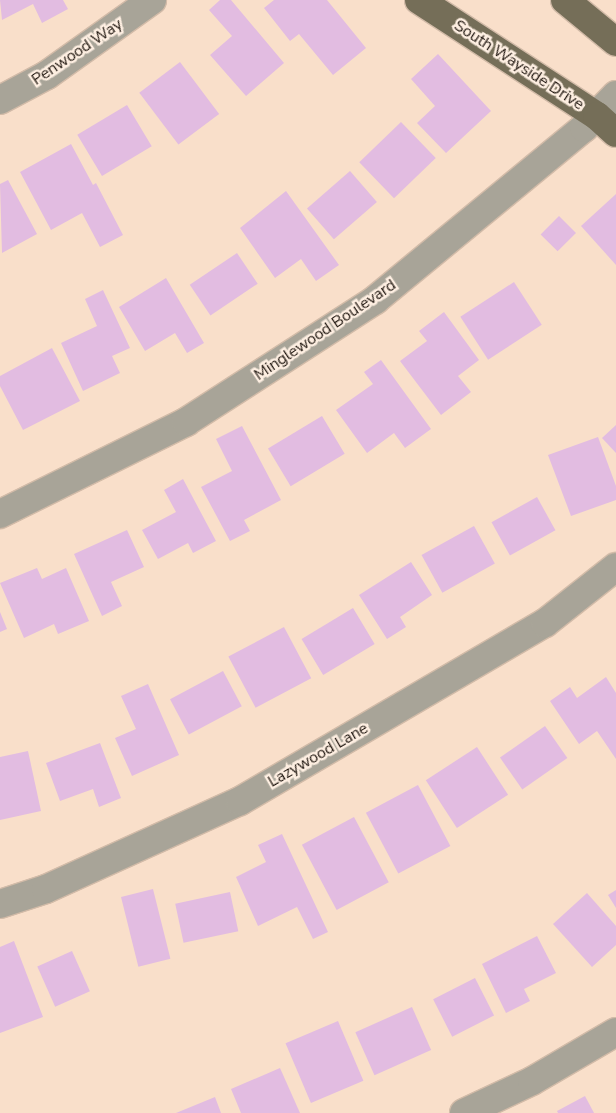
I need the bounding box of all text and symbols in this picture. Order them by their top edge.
street label: Penwood Way [28,15,126,89]
street label: South Wayside Drive [450,16,588,114]
street label: Minglewood Boulevard [251,275,399,385]
street label: Lazywood Lane [265,719,371,791]

